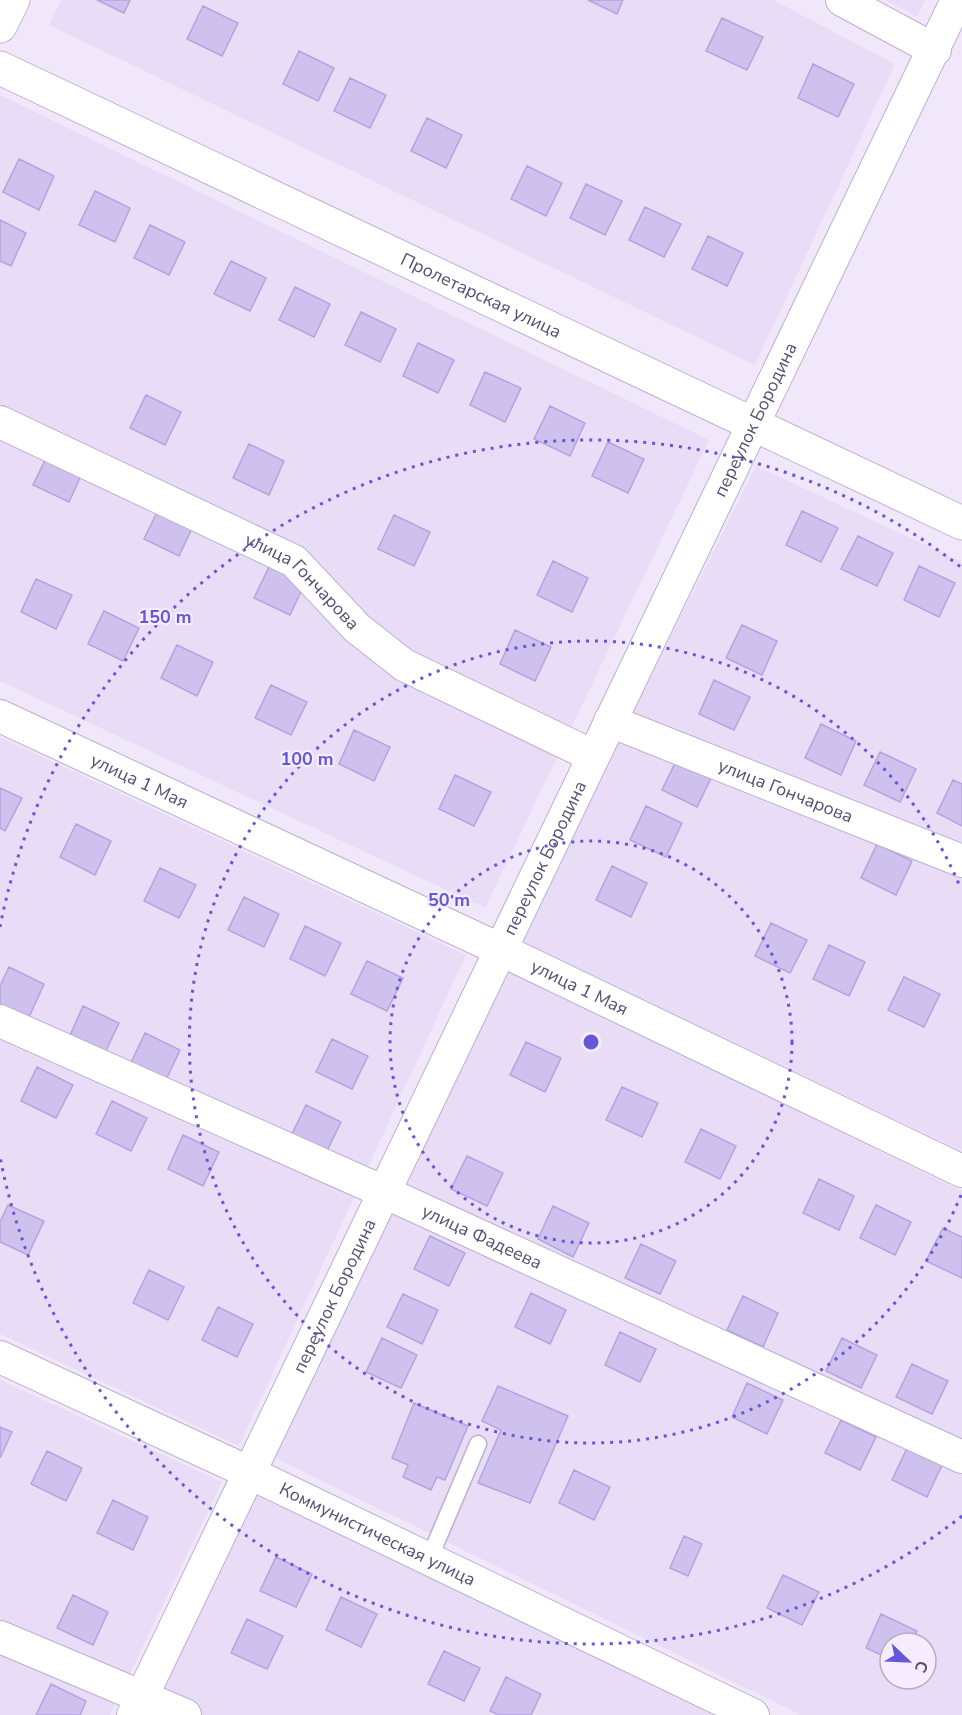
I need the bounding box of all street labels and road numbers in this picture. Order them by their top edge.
street label: Пролетарская улица [397,247,565,344]
street label: переулок Бородина [708,339,803,501]
street label: улица Гончарова [241,528,365,635]
street label: улица 1 Мая [87,748,192,814]
street label: улица Гончарова [715,753,857,828]
street label: переулок Бородина [498,777,592,939]
street label: улица 1 Мая [527,954,632,1021]
street label: улица Фадеева [418,1199,546,1275]
street label: переулок Бородина [287,1215,382,1377]
street label: Коммунистическая улица [275,1477,479,1592]

